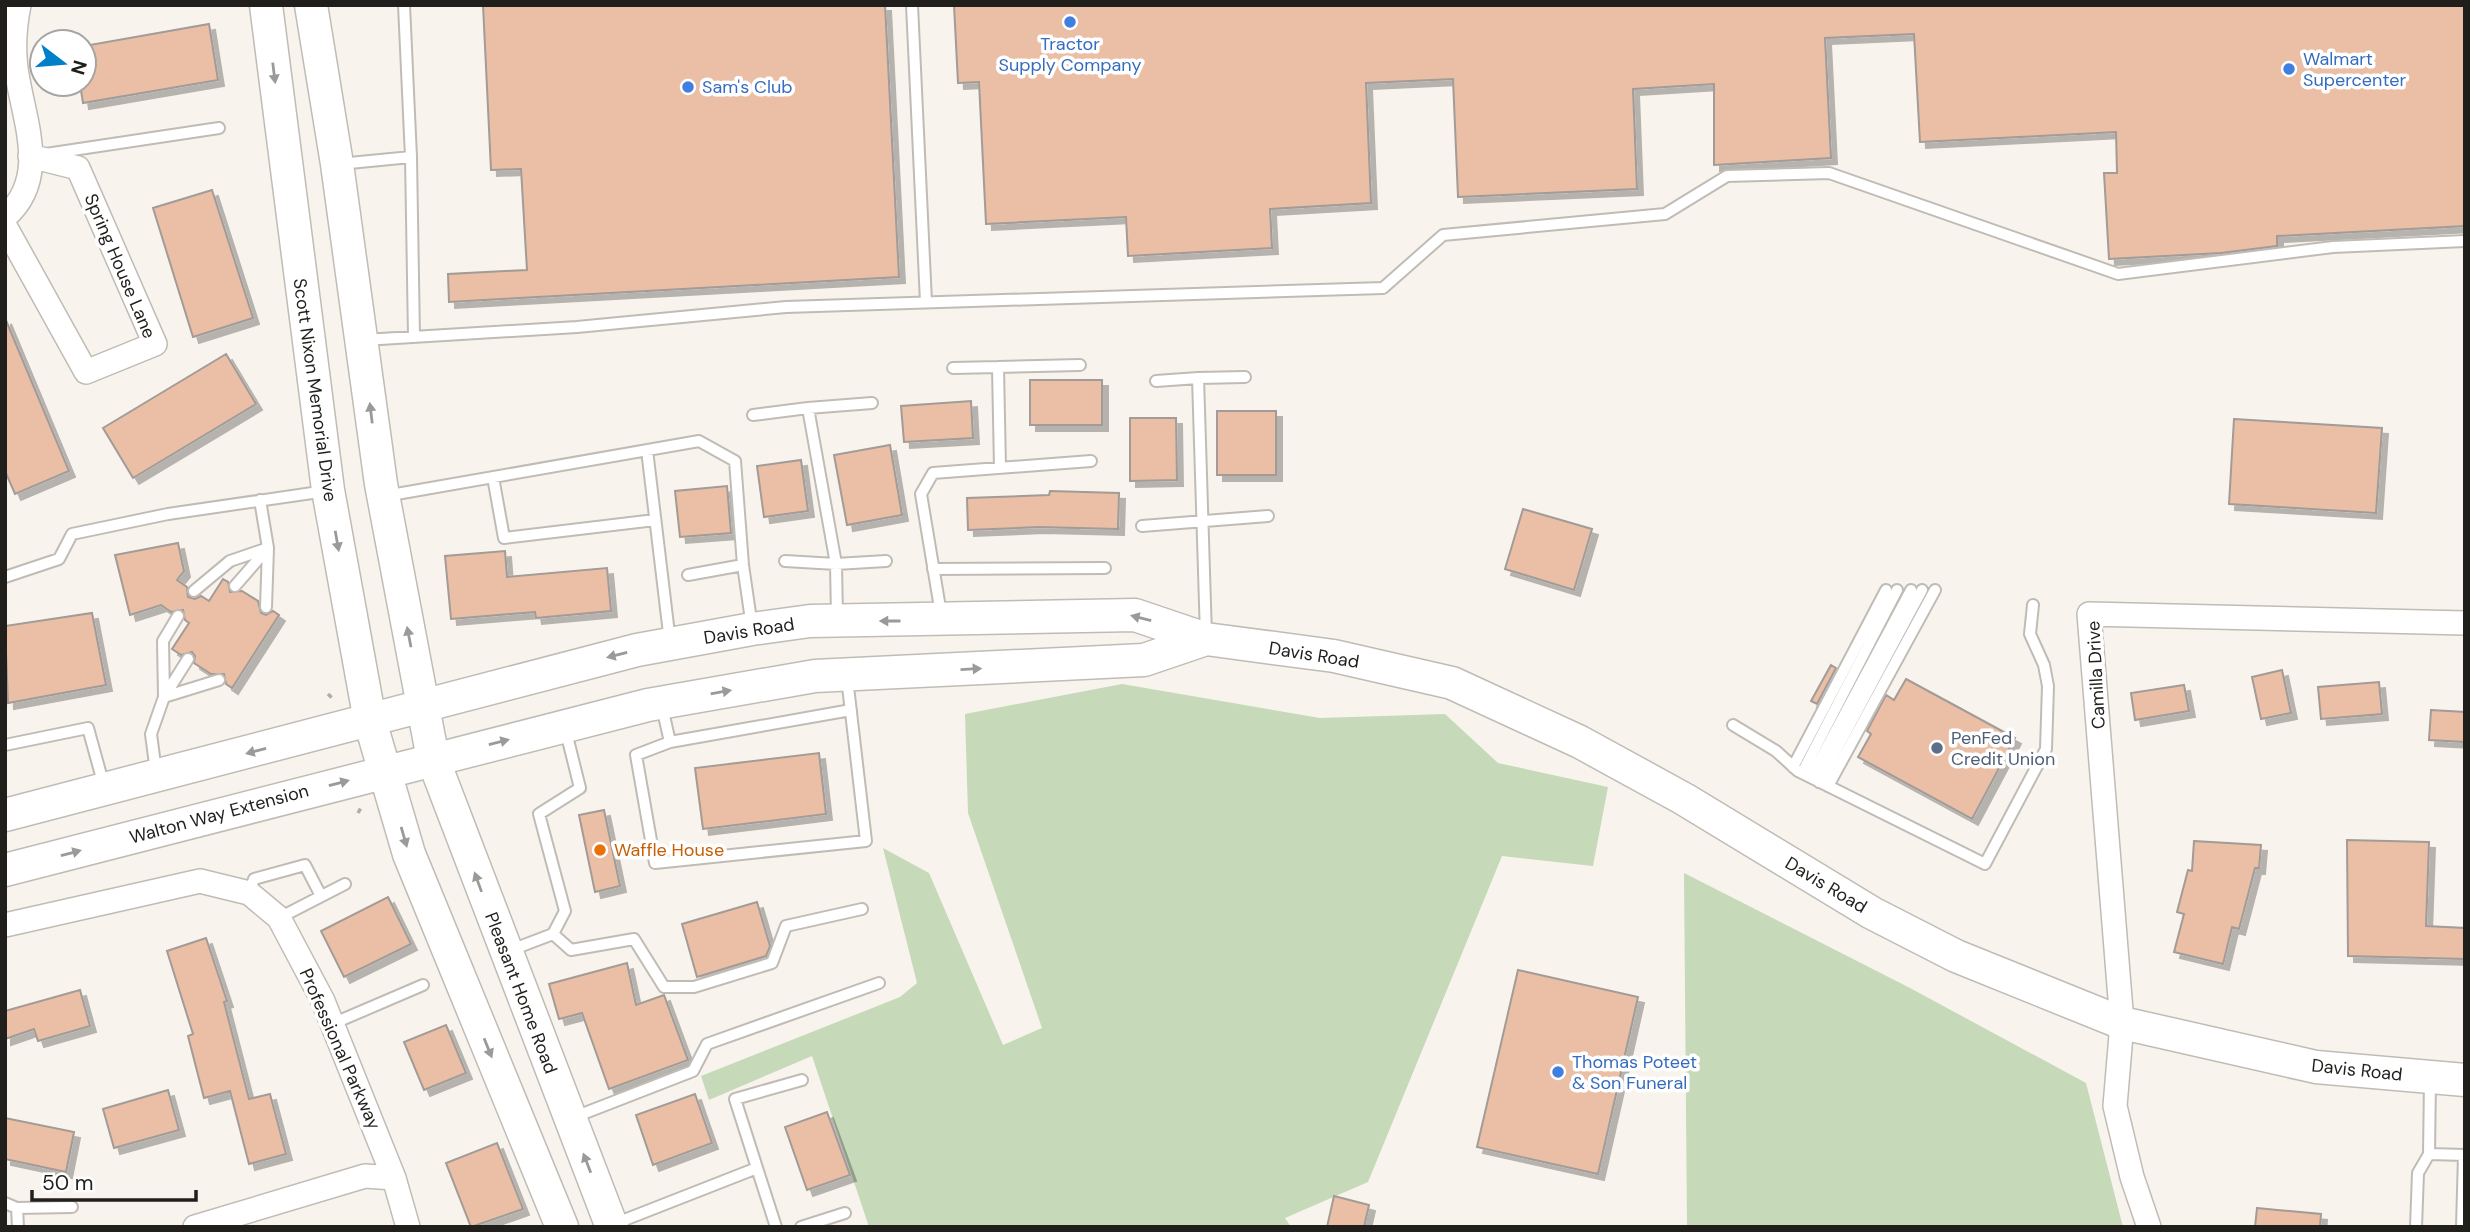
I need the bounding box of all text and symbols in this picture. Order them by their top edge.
marker: Tractor Supply Company [1062,14,1078,30]
north arrow [28,28,98,98]
place label: Tractor Supply Company [999,32,1141,77]
place label: Walmart Supercenter [2303,47,2406,92]
text: N [65,57,93,78]
marker: Walmart Supercenter [2281,61,2297,77]
one-way arrow [269,62,280,84]
place label: Sam's Club [702,75,793,99]
marker: Sam's Club [680,79,696,95]
street label: Spring House Lane [79,190,161,342]
street label: Scott Nixon Memorial Drive [287,277,343,503]
one-way arrow [366,402,377,424]
one-way arrow [332,530,343,552]
street label: Davis Road [702,612,796,650]
one-way arrow [1130,612,1152,623]
one-way arrow [879,615,901,627]
street label: Camilla Drive [2081,620,2111,730]
one-way arrow [404,626,415,648]
street label: Davis Road [1267,636,1361,674]
one-way arrow [605,650,627,661]
one-way arrow [960,663,982,674]
one-way arrow [710,686,732,697]
place label: PenFed Credit Union [1951,726,2055,771]
one-way arrow [488,736,510,747]
marker: PenFed Credit Union [1929,740,1945,756]
one-way arrow [245,746,267,757]
one-way arrow [328,777,350,788]
street label: Walton Way Extension [127,779,311,849]
one-way arrow [400,827,410,848]
place label: Waffle House [614,838,724,862]
marker: Waffle House [592,842,608,858]
one-way arrow [60,847,82,858]
street label: Davis Road [1781,851,1871,919]
one-way arrow [473,872,484,893]
street label: Pleasant Home Road [479,909,563,1077]
street label: Professional Parkway [294,965,386,1133]
one-way arrow [482,1038,493,1059]
place label: Thomas Poteet & Son Funeral [1572,1050,1697,1095]
street label: Davis Road [2310,1053,2404,1087]
marker: Thomas Poteet & Son Funeral [1550,1064,1566,1080]
one-way arrow [581,1153,592,1174]
scale bar [32,1158,196,1202]
text: 50 m [42,1169,93,1197]

